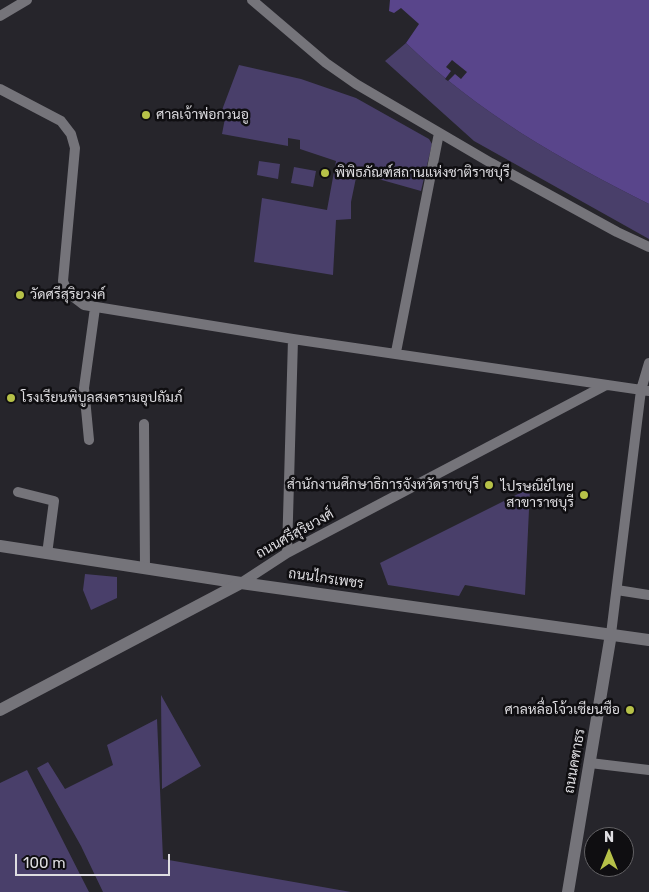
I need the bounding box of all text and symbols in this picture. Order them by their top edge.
place label: ศาลเจ้าพ่อกวนอู [156,107,249,123]
marker: ศาลเจ้าพ่อกวนอู [140,109,152,121]
place label: พิพิธภัณฑ์สถานแห่งชาติราชบุรี [335,165,510,181]
marker: พิพิธภัณฑ์สถานแห่งชาติราชบุรี [319,167,331,179]
place label: วัดศรีสุริยวงค์ [30,287,106,303]
marker: วัดศรีสุริยวงค์ [14,289,26,301]
place label: โรงเรียนพิบูลสงครามอุปถัมภ์ [21,390,183,406]
marker: โรงเรียนพิบูลสงครามอุปถัมภ์ [5,392,17,404]
place label: สำนักงานศึกษาธิการจังหวัดราชบุรี [287,477,479,493]
marker: สำนักงานศึกษาธิการจังหวัดราชบุรี [483,479,495,491]
place label: ไปรษณีย์ไทย สาขาราชบุรี [501,479,574,512]
marker: ไปรษณีย์ไทย สาขาราชบุรี [578,489,590,501]
street label: ถนนศรีสุริยวงศ์ [253,506,337,562]
street label: ถนนไกรเพชร [287,565,365,593]
place label: ศาลหลื่อโจ้วเซียนซือ [504,702,620,718]
marker: ศาลหลื่อโจ้วเซียนซือ [624,704,636,716]
street label: ถนนคฑาธร [561,727,589,795]
north arrow [584,827,634,877]
text: N [604,829,614,846]
scale bar [18,844,172,876]
text: 100 m [23,854,65,872]

